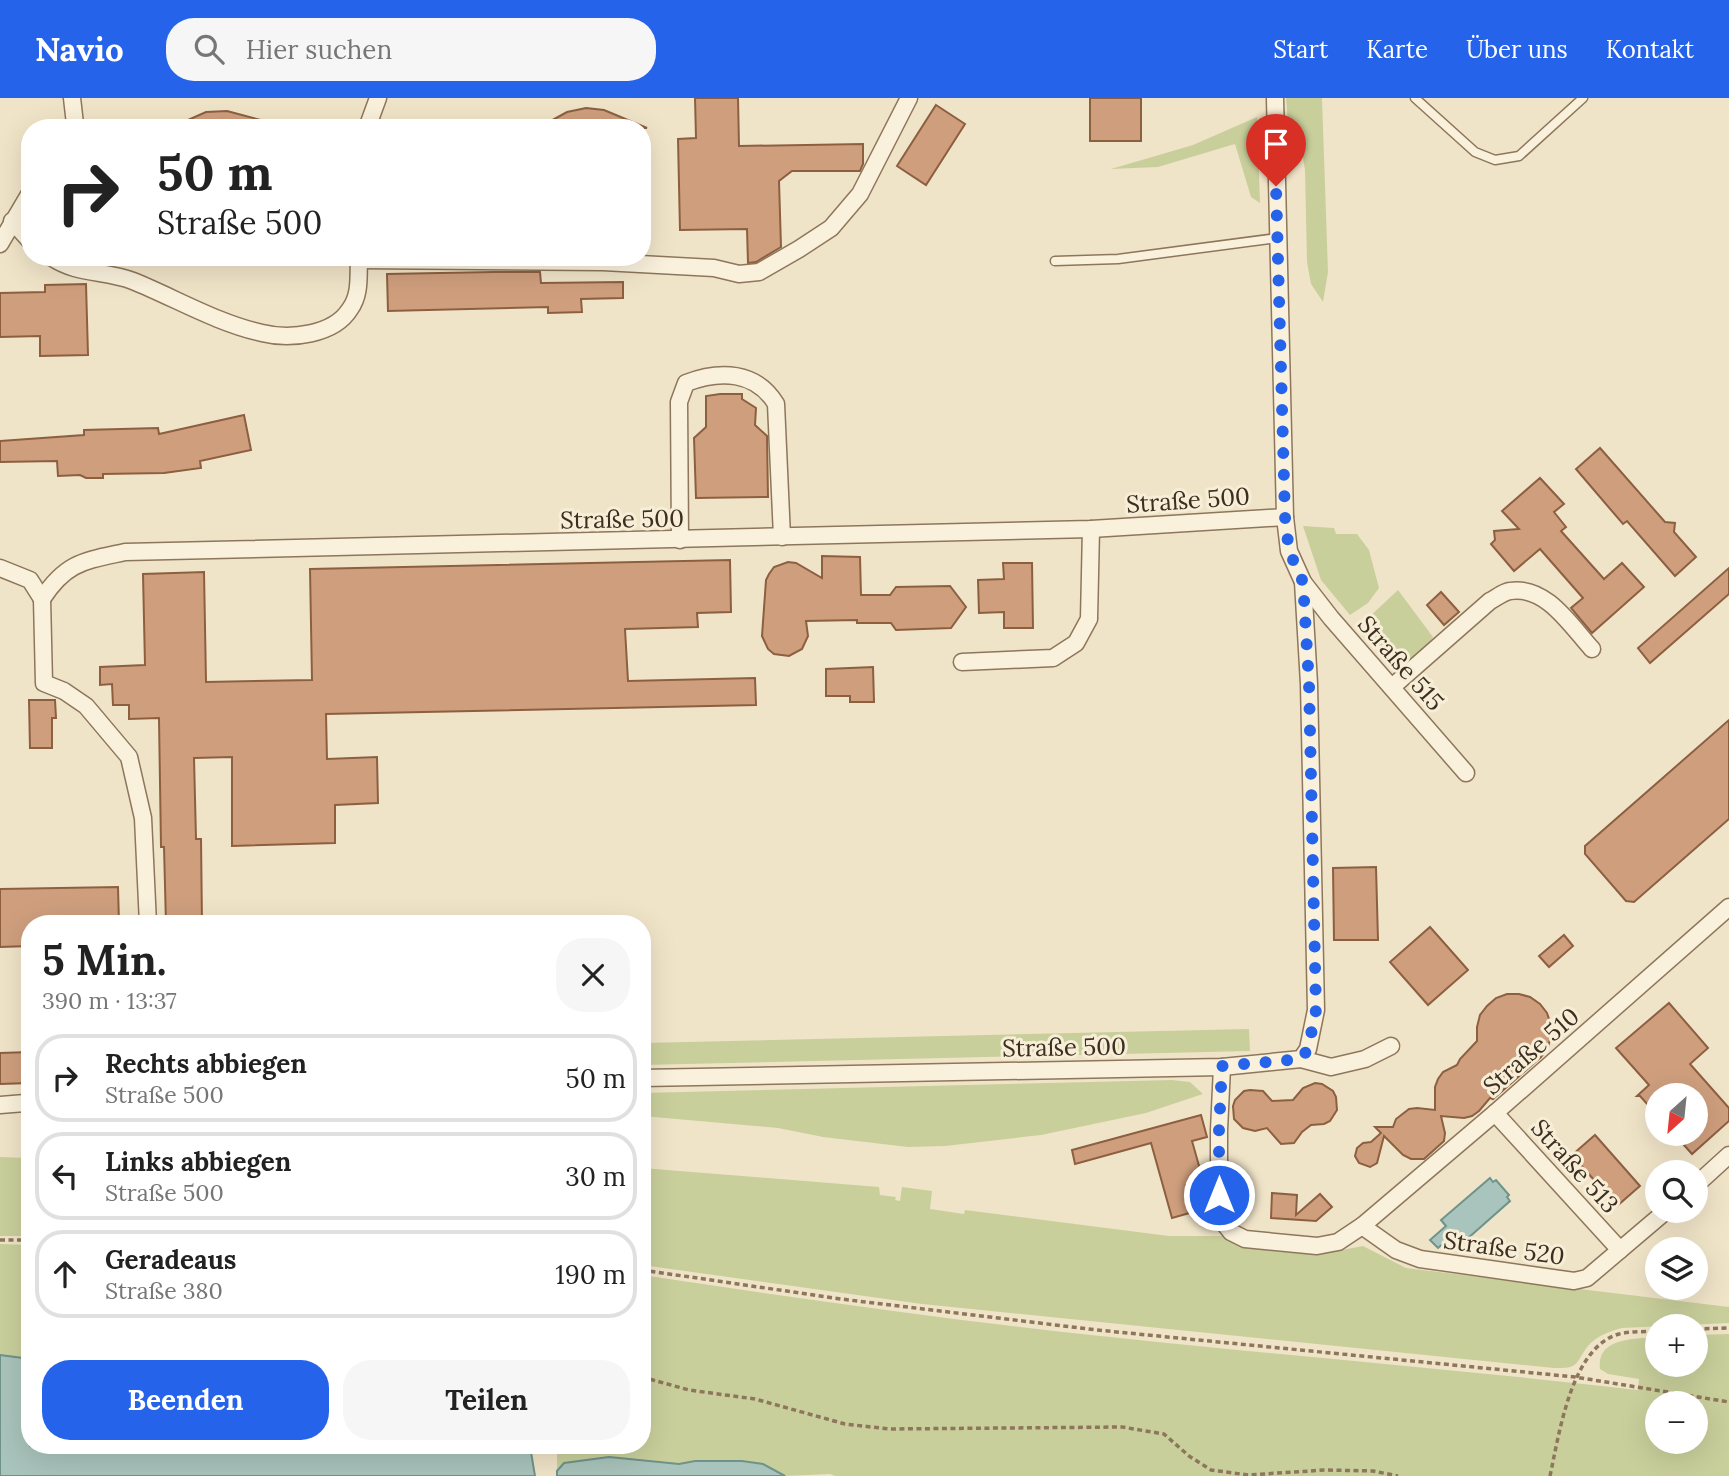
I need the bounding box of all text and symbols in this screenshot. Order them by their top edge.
search box [166,18,656,81]
text: Navio [35,28,124,70]
icon: search [190,30,228,68]
text: Hier suchen [246,33,392,66]
text: Start [1273,34,1328,65]
text: Karte [1366,34,1428,65]
text: Über uns [1466,34,1568,65]
text: Kontakt [1606,34,1694,65]
pin [1246,114,1306,186]
icon: arrive [1257,125,1295,163]
text: 50 m [157,141,273,203]
icon: right [42,147,133,238]
text: Straße 500 [157,202,322,243]
street label: Straße 500 [1125,480,1251,520]
street label: Straße 500 [560,502,684,536]
street label: Straße 515 [1351,609,1451,717]
text: 5 Min. [42,933,167,987]
button: close [556,938,630,1012]
text: 390 m · 13:37 [42,986,177,1015]
street label: Straße 510 [1476,1001,1586,1101]
street label: Straße 500 [1002,1030,1126,1064]
text: Rechts abbiegen [105,1047,307,1080]
icon: right [46,1059,84,1097]
text: 50 m [566,1062,626,1095]
text: Straße 500 [105,1080,224,1109]
north arrow [1645,1083,1708,1146]
map controls [1645,1083,1708,1454]
street label: Straße 513 [1525,1112,1625,1220]
text: Links abbiegen [105,1145,291,1178]
icon: left [46,1157,84,1195]
position arrow [1182,1158,1256,1232]
text: 30 m [565,1160,626,1193]
button: search [1645,1160,1708,1223]
text: Straße 500 [105,1178,224,1207]
street label: Straße 520 [1441,1224,1567,1272]
button: layers [1645,1237,1708,1300]
text: Geradeaus [105,1243,236,1276]
icon: ahead [46,1255,84,1293]
text: 190 m [555,1258,626,1291]
text: Straße 380 [105,1276,223,1305]
button: + [1645,1314,1708,1377]
button: Beenden [42,1360,329,1440]
button: Teilen [343,1360,630,1440]
button: − [1645,1391,1708,1454]

